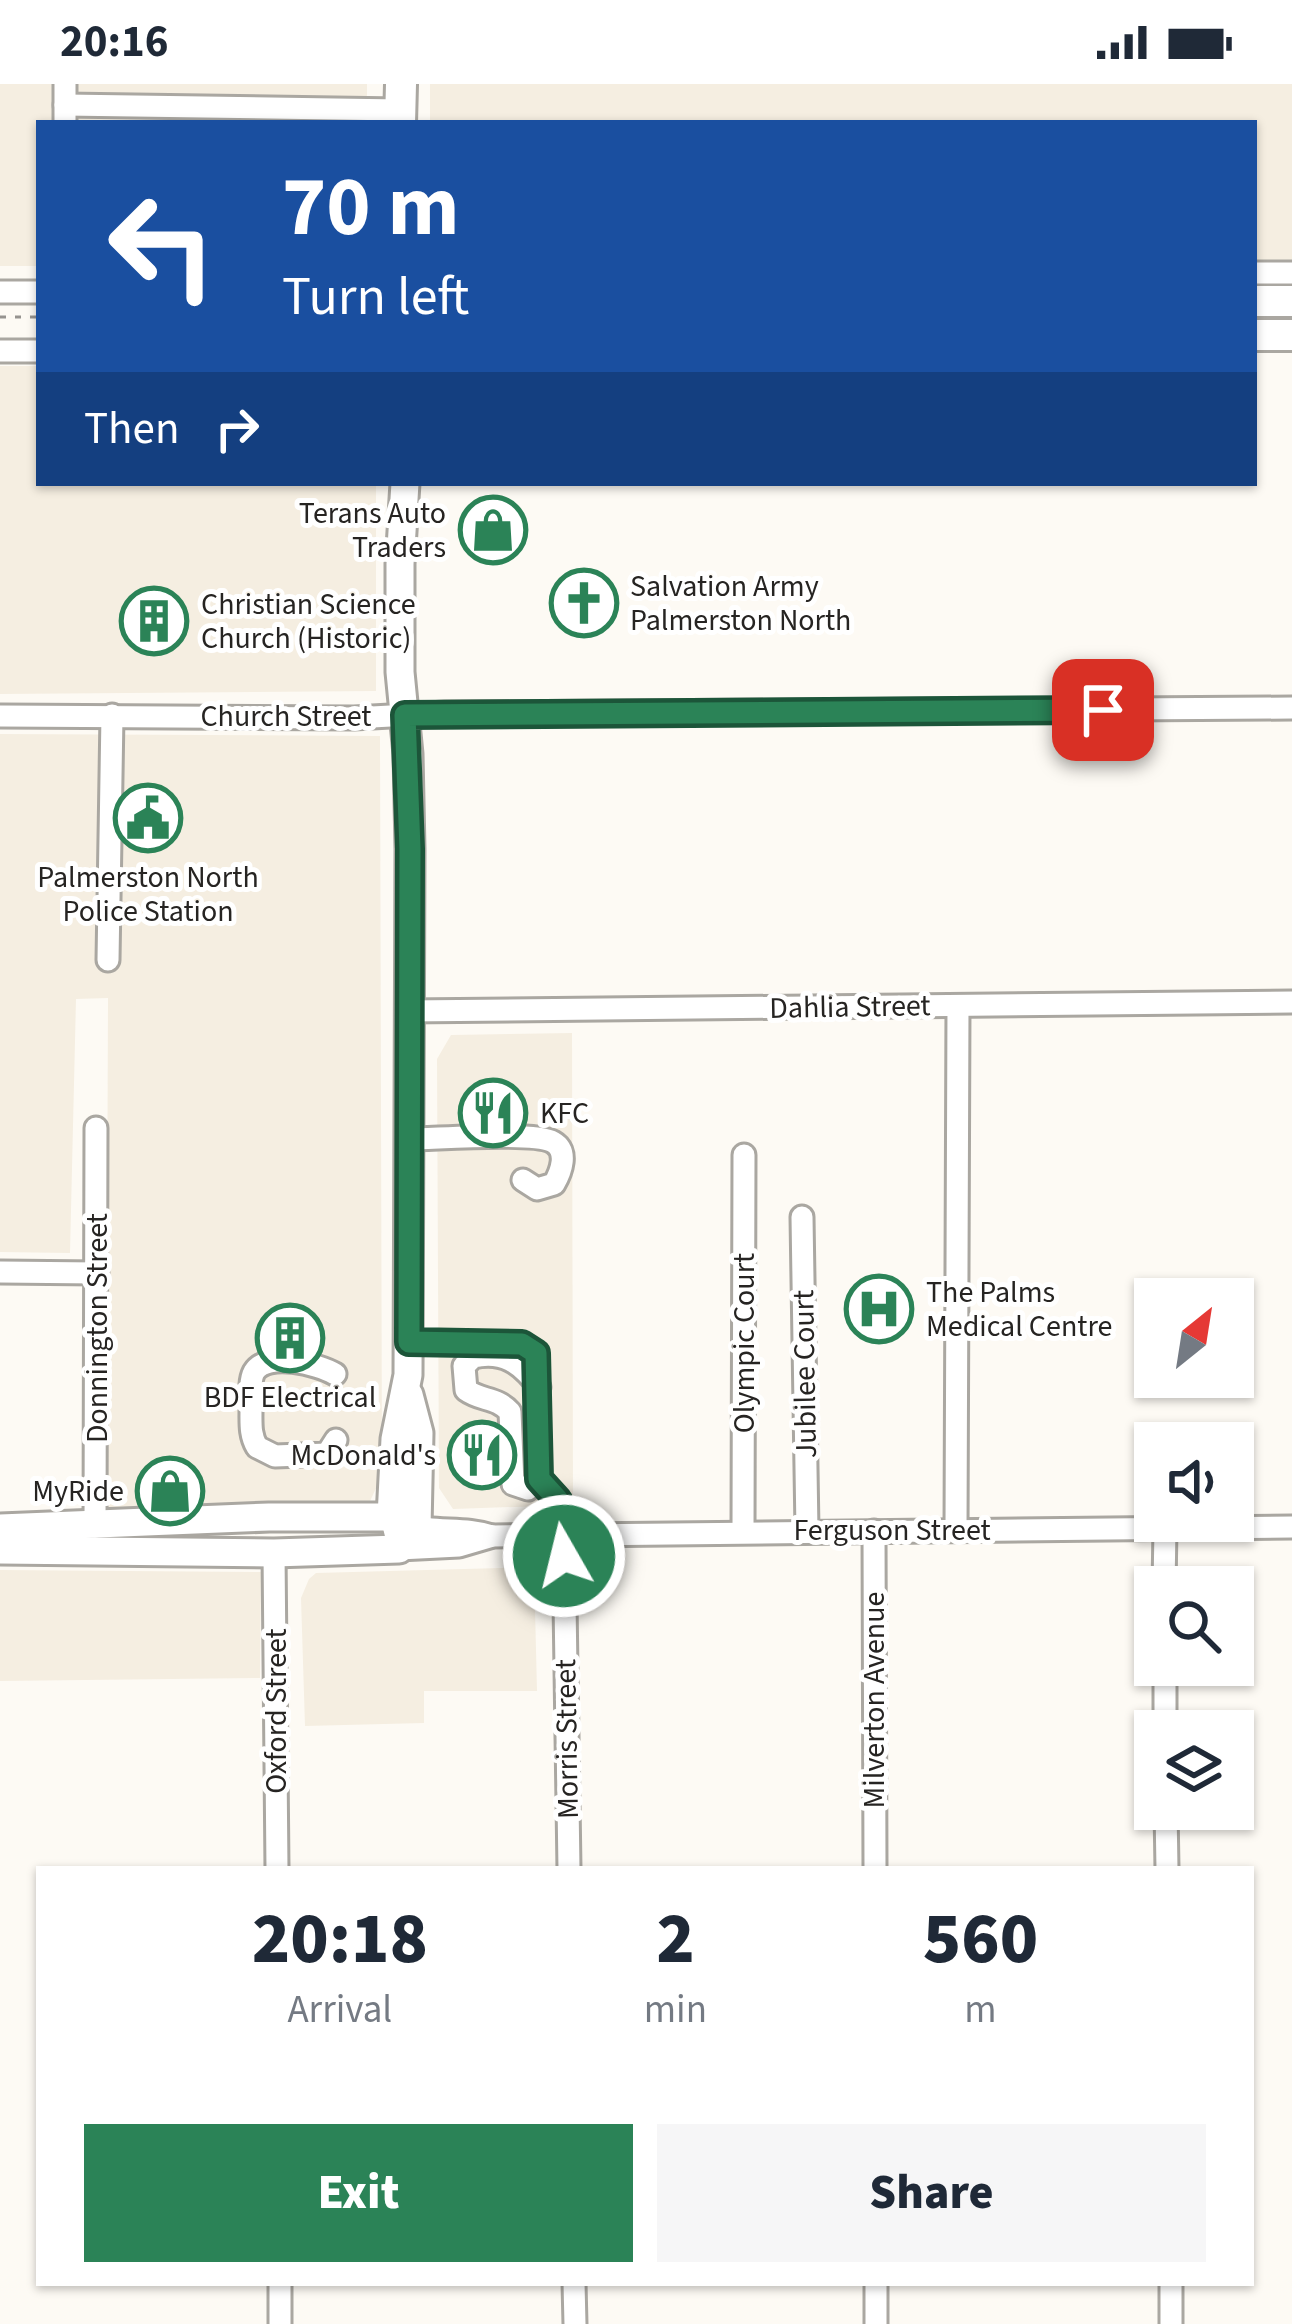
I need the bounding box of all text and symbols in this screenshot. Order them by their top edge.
text: 20:16 [60,10,169,74]
text: 70 m [282,148,460,268]
icon: left [84,168,240,324]
text: Turn left [282,259,469,336]
icon: right [204,396,270,462]
text: Then [84,397,180,461]
place label: Terans Auto Traders [299,492,446,569]
shop icon: Terans Auto Traders [458,495,528,565]
place label: Salvation Army Palmerston North [630,565,851,642]
church icon: Salvation Army Palmerston North [549,568,619,638]
place label: Christian Science Church (Historic) [201,583,416,660]
building icon: Christian Science Church (Historic) [119,586,189,656]
pin [1052,659,1154,761]
icon: arrive [1070,677,1136,743]
street label: Church Street [200,695,372,738]
public building icon: Palmerston North Police Station [113,783,183,853]
place label: Palmerston North Police Station [37,856,259,933]
street label: Dahlia Street [769,984,931,1030]
restaurant icon: KFC [458,1078,528,1148]
place label: KFC [540,1092,589,1135]
street label: Donnington Street [76,1213,119,1443]
street label: Olympic Court [723,1253,766,1433]
place label: The Palms Medical Centre [926,1271,1112,1348]
hospital icon: The Palms Medical Centre [844,1274,914,1344]
north arrow [1134,1278,1254,1398]
map controls [1134,1278,1254,1830]
street label: Jubilee Court [782,1289,828,1459]
building icon: BDF Electrical [255,1303,325,1373]
place label: BDF Electrical [204,1376,376,1419]
restaurant icon: McDonald's [447,1420,517,1490]
button: sound [1134,1422,1254,1542]
place label: McDonald's [291,1434,436,1477]
shop icon: MyRide [135,1456,205,1526]
place label: MyRide [32,1470,124,1513]
position arrow [501,1493,627,1619]
street label: Ferguson Street [793,1509,991,1552]
button: search [1134,1566,1254,1686]
street label: Milverton Avenue [853,1592,896,1808]
street label: Oxford Street [255,1628,298,1794]
street label: Morris Street [544,1659,590,1819]
button: layers [1134,1710,1254,1830]
text: 20:18 [252,1888,428,1991]
text: 2 [656,1888,695,1991]
text: 560 [923,1888,1038,1991]
text: Arrival [287,1982,392,2038]
text: min [644,1982,707,2038]
text: m [964,1982,997,2038]
button: Exit [84,2124,633,2262]
button: Share [657,2124,1206,2262]

